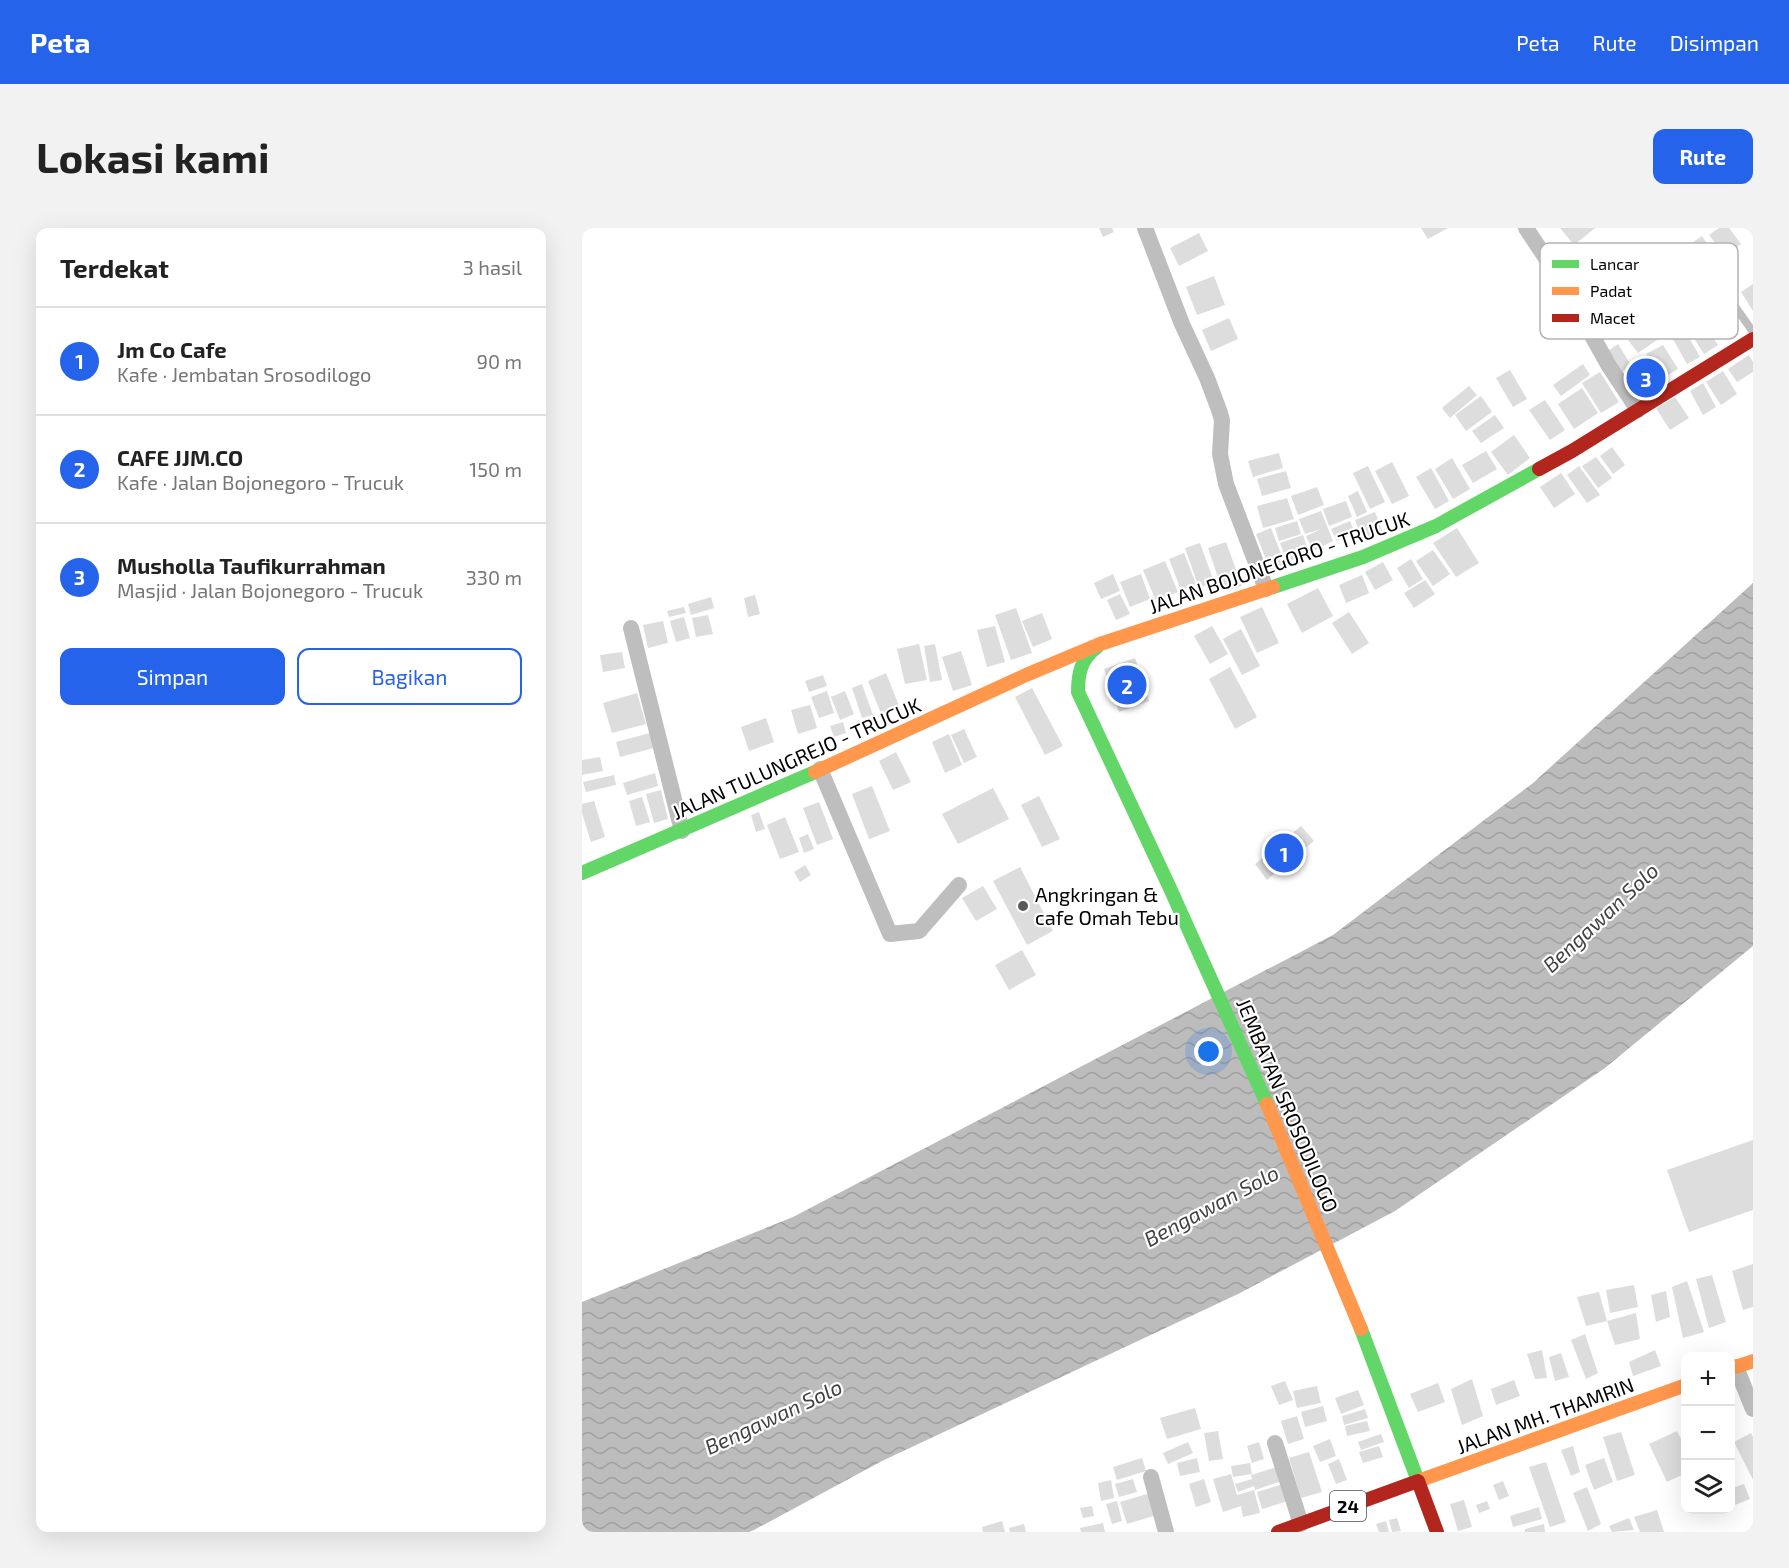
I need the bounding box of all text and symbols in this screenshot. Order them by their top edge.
text: Peta [30,25,90,59]
text: Peta [1516,30,1559,55]
text: Rute [1592,30,1637,55]
text: Disimpan [1670,30,1759,55]
button: Rute [1653,129,1753,184]
text: Lokasi kami [36,131,270,181]
legend [1540,243,1738,339]
text: Terdekat [60,252,169,283]
text: Lancar [1590,254,1640,273]
text: 3 hasil [463,255,522,279]
text: Padat [1590,281,1632,300]
text: Macet [1590,308,1635,327]
text: Jm Co Cafe [117,336,227,362]
text: 1 [75,349,84,373]
text: 90 m [477,349,522,373]
pin: 3 [1626,356,1666,400]
text: Kafe · Jembatan Srosodilogo [117,362,371,386]
text: CAFE JJM.CO [117,444,243,470]
text: 2 [74,457,85,481]
text: 150 m [469,457,522,481]
text: Kafe · Jalan Bojonegoro - Trucuk [117,470,404,494]
street label: JALAN BOJONEGORO - TRUCUK [1145,506,1413,618]
text: Musholla Taufikurrahman [117,552,386,578]
text: 3 [74,565,85,589]
text: 330 m [466,565,522,589]
text: Masjid · Jalan Bojonegoro - Trucuk [117,578,423,602]
button: Simpan [60,648,285,705]
button: Bagikan [297,648,522,705]
pin: 2 [1108,662,1146,708]
street label: JALAN TULUNGREJO - TRUCUK [668,692,924,824]
pin: 1 [1264,830,1304,876]
water label: Bengawan Solo [1537,857,1663,977]
place label: Angkringan & cafe Omah Tebu [1035,882,1179,929]
marker: Angkringan & cafe Omah Tebu [1016,899,1030,913]
street label: JEMBATAN SROSODILOGO [1232,994,1344,1216]
your location [1194,1037,1223,1066]
water label: Bengawan Solo [1139,1159,1283,1251]
map controls [1681,1352,1735,1514]
button: + [1681,1352,1735,1406]
street label: JALAN MH. THAMRIN [1453,1372,1637,1458]
water label: Bengawan Solo [700,1373,846,1459]
button: − [1681,1406,1735,1460]
button: layers [1681,1460,1735,1514]
road number: 24 [1330,1491,1366,1521]

